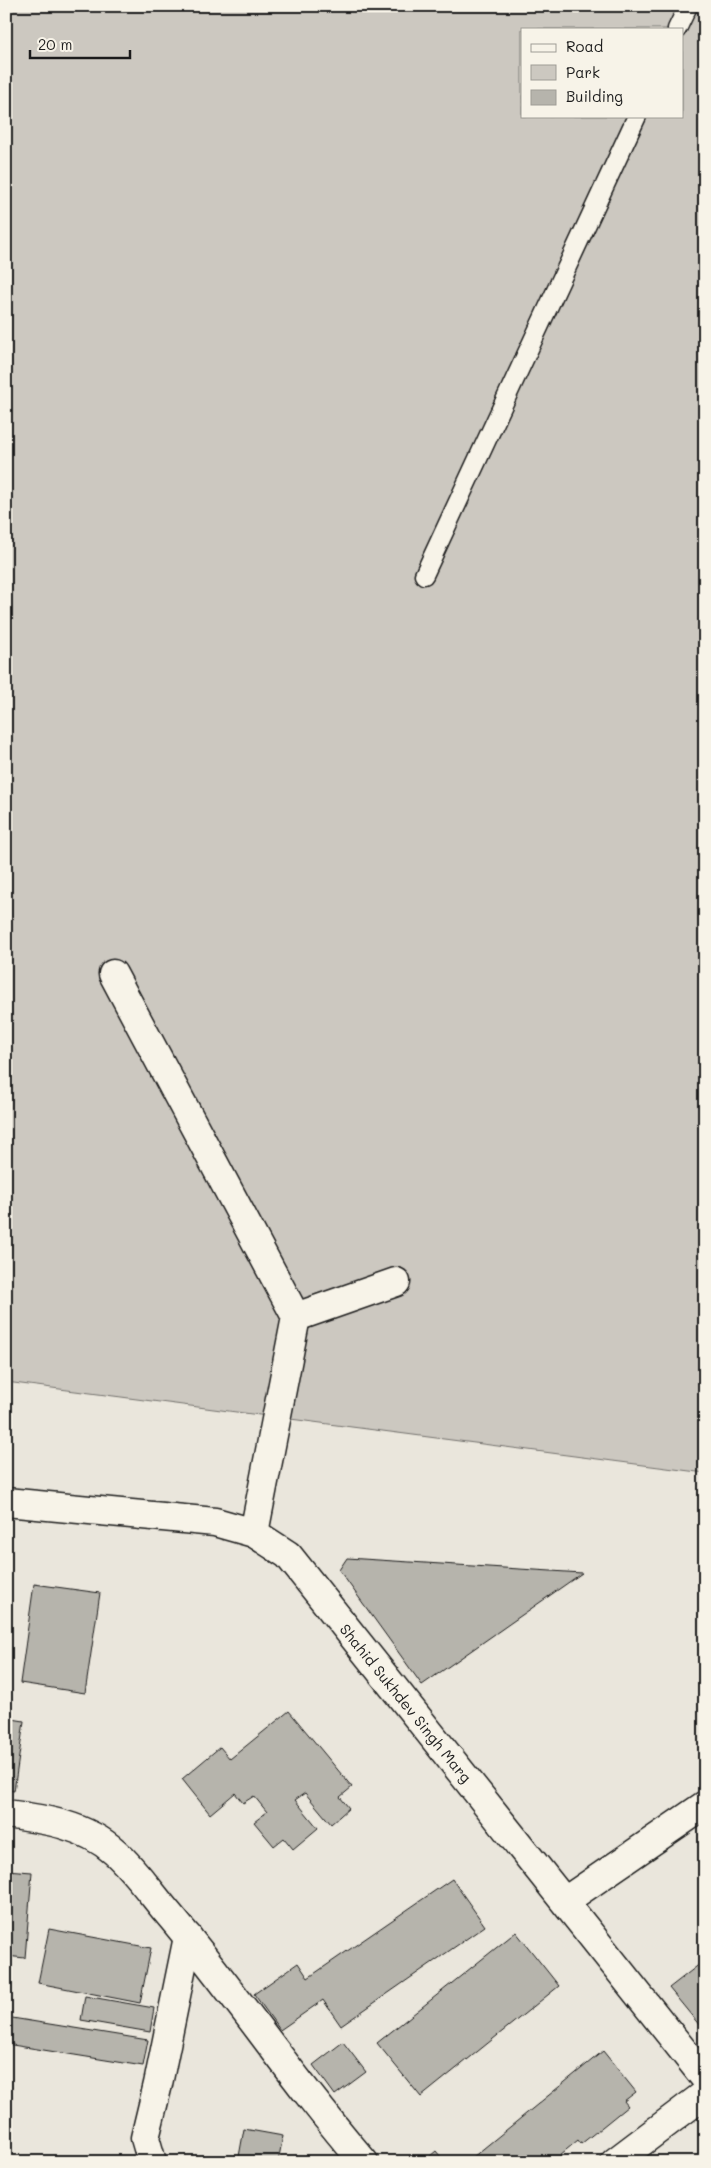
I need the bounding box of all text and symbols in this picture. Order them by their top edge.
scale bar [30,28,130,60]
legend [521,28,684,118]
text: 20 m [38,34,72,54]
text: Road [566,36,603,56]
text: Park [566,62,600,82]
text: Building [566,86,623,106]
street label: Shahid Sukhdev Singh Marg [336,1619,477,1787]

